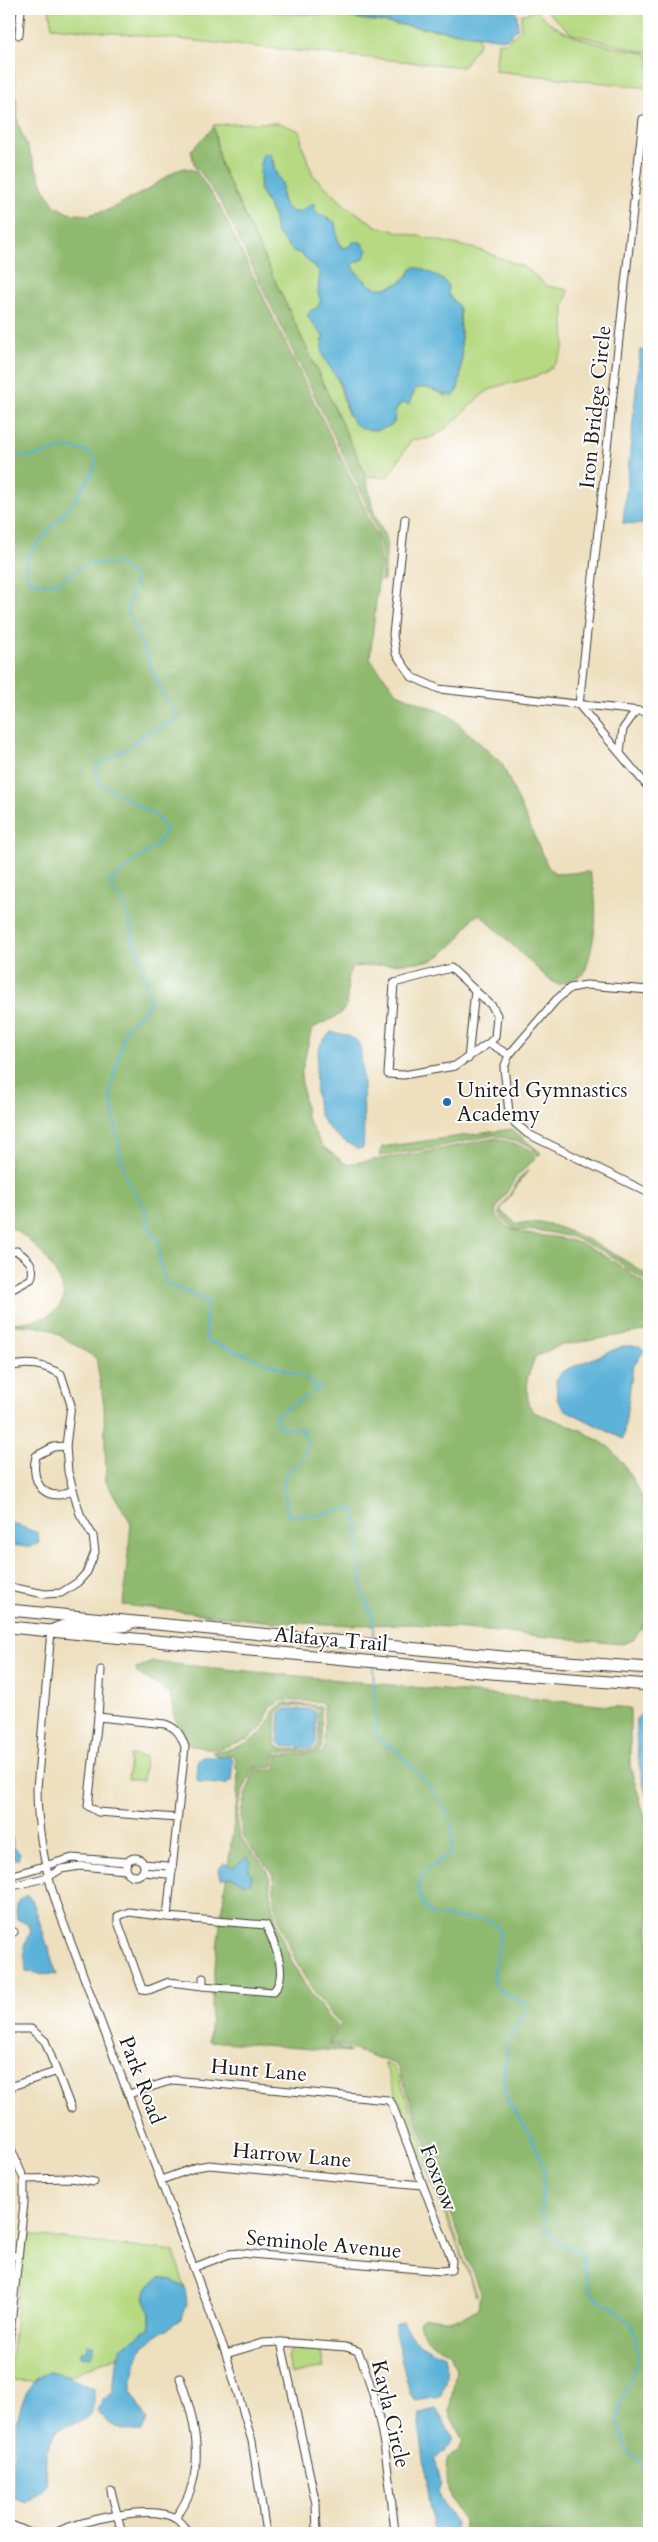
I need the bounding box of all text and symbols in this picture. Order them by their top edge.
street label: Iron Bridge Circle [573,324,618,490]
place label: United Gymnastics Academy [457,1076,628,1129]
marker: United Gymnastics Academy [441,1096,453,1108]
street label: Alafaya Trail [273,1620,389,1659]
street label: Park Road [111,2032,172,2128]
street label: Hunt Lane [210,2052,308,2089]
street label: Harrow Lane [231,2136,353,2175]
street label: Foxrow [413,2140,465,2216]
street label: Seminole Avenue [245,2223,403,2266]
street label: Kayla Circle [364,2357,417,2471]

